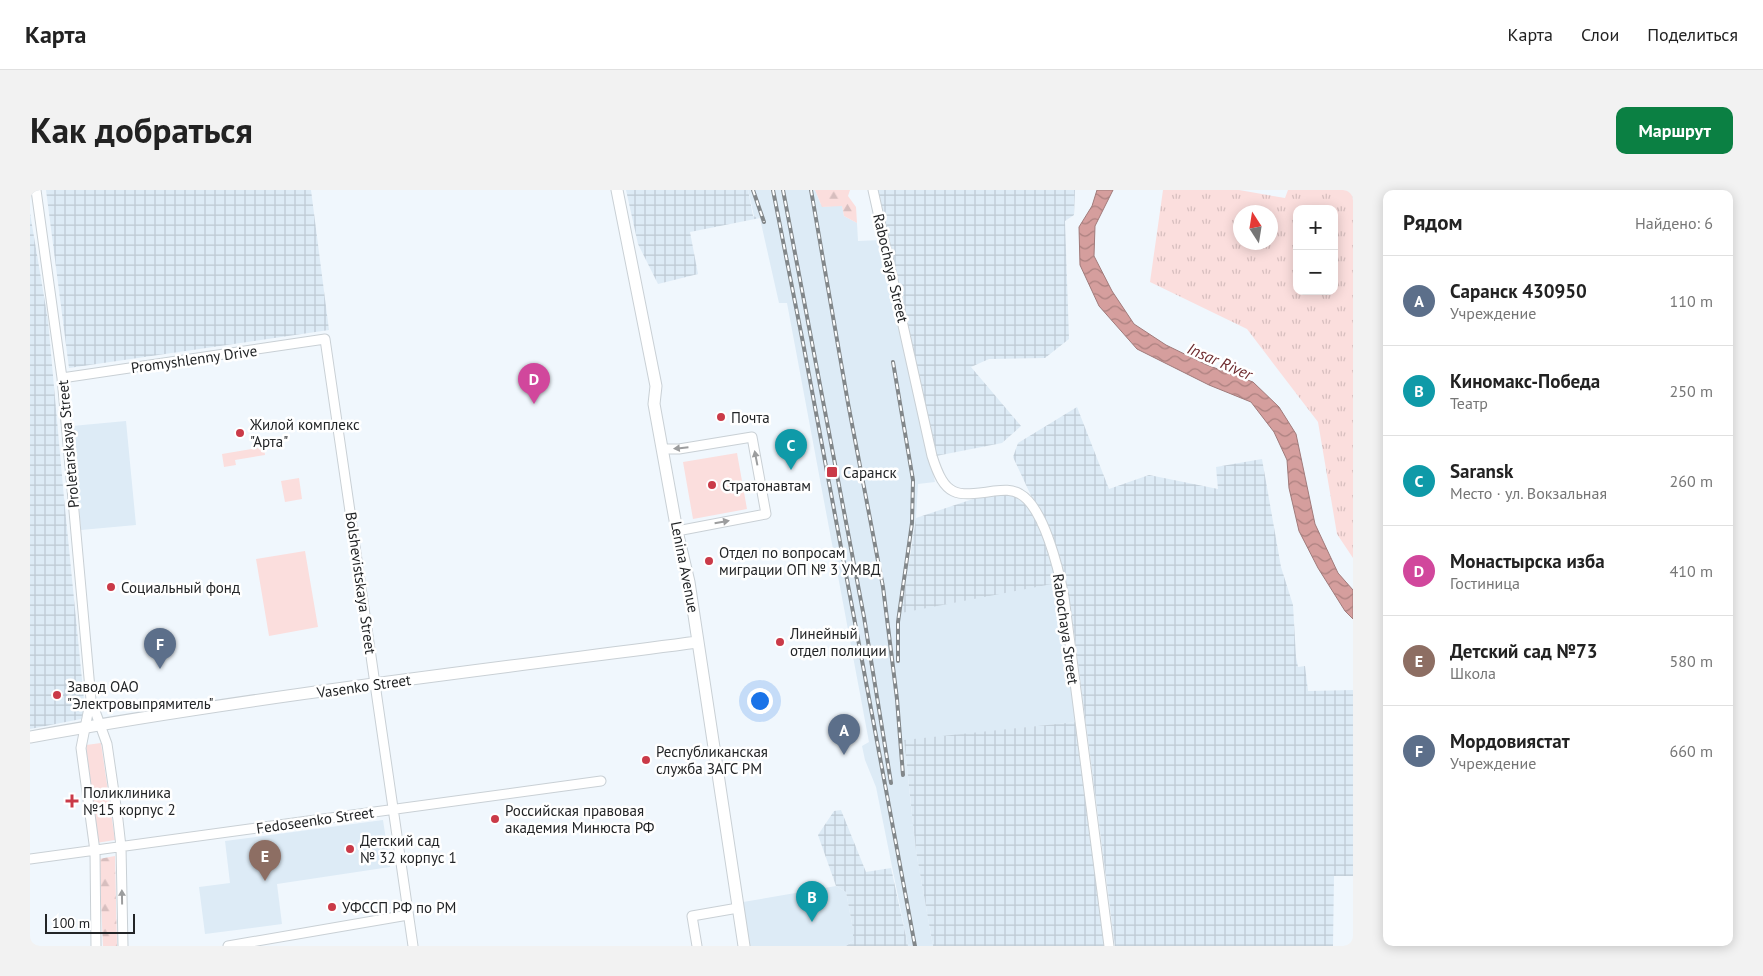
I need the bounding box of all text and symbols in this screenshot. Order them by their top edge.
text: Карта [25,19,87,50]
text: Карта [1508,23,1553,46]
text: Слои [1581,23,1619,46]
text: Поделиться [1647,23,1738,46]
text: Как добраться [30,107,253,153]
button: Маршрут [1616,107,1733,154]
north arrow [1233,205,1278,250]
map controls [1293,205,1338,295]
button: + [1293,205,1338,250]
text: Рядом [1403,209,1462,236]
street label: Rabochaya Street [869,212,913,324]
text: Найдено: 6 [1635,213,1713,233]
button: − [1293,250,1338,295]
text: Саранск 430950 [1450,279,1587,303]
text: A [1414,291,1424,311]
text: 110 m [1670,291,1713,311]
text: Учреждение [1450,303,1536,323]
water label: Insar River [1184,338,1257,385]
street label: Promyshlenny Drive [130,341,258,377]
pin: D [518,363,550,404]
text: Киномакс-Победа [1450,369,1600,393]
street label: Proletarskaya Street [53,379,83,509]
text: B [1414,381,1424,401]
text: 250 m [1670,381,1713,401]
text: Театр [1450,393,1488,413]
place label: Почта [731,408,770,427]
marker: Почта [715,411,727,423]
place label: Жилой комплекс "Арта" [249,415,360,451]
marker: Жилой комплекс "Арта" [234,427,246,439]
pin: C [775,429,807,470]
one-way arrow [672,445,688,453]
one-way arrow [752,451,760,466]
text: Saransk [1450,459,1513,483]
place label: Саранск [843,463,897,482]
marker: Саранск [825,465,839,479]
text: C [1415,471,1423,491]
text: 260 m [1670,471,1713,491]
place label: Стратонавтам [722,476,811,495]
marker: Стратонавтам [706,479,718,491]
text: Место · ул. Вокзальная [1450,483,1607,503]
street label: Bolshevistskaya Street [342,511,380,655]
one-way arrow [714,518,730,526]
street label: Lenina Avenue [667,520,703,614]
place label: Отдел по вопросам миграции ОП № 3 УМВД [719,543,881,579]
text: Монастырска изба [1450,549,1605,573]
marker: Отдел по вопросам миграции ОП № 3 УМВД [703,555,715,567]
text: D [1414,561,1424,581]
text: 410 m [1670,561,1713,581]
street label: Rabochaya Street [1049,572,1083,686]
text: Гостиница [1450,573,1520,593]
place label: Социальный фонд [121,578,240,597]
marker: Социальный фонд [105,581,117,593]
place label: Линейный отдел полиции [789,624,887,660]
pin: F [144,628,176,669]
marker: Линейный отдел полиции [774,636,786,648]
text: Детский сад №73 [1450,639,1598,663]
text: E [1415,651,1423,671]
text: 580 m [1670,651,1713,671]
text: Школа [1450,663,1496,683]
street label: Vasenko Street [315,670,412,702]
place label: Завод ОАО "Электровыпрямитель" [67,677,214,713]
your location [747,688,773,714]
marker: Завод ОАО "Электровыпрямитель" [51,689,63,701]
pin: A [828,714,860,755]
text: Мордовиястат [1450,729,1570,753]
text: F [1415,741,1423,761]
text: 660 m [1670,741,1713,761]
place label: Республиканская служба ЗАГС РМ [656,742,768,778]
text: Учреждение [1450,753,1536,773]
marker: Республиканская служба ЗАГС РМ [640,754,652,766]
place label: Поликлиника №15 корпус 2 [83,783,176,819]
marker: Поликлиника №15 корпус 2 [65,794,79,808]
place label: Российская правовая академия Минюста РФ [505,801,655,837]
street label: Fedoseenko Street [255,802,375,838]
marker: Российская правовая академия Минюста РФ [489,813,501,825]
place label: Детский сад № 32 корпус 1 [360,831,457,867]
pin: E [249,840,281,881]
marker: Детский сад № 32 корпус 1 [344,843,356,855]
pin: B [796,881,828,922]
one-way arrow [118,889,126,905]
place label: УФССП РФ по РМ [342,898,456,917]
marker: УФССП РФ по РМ [326,901,338,913]
scale bar [45,911,135,934]
text: 100 m [52,914,90,932]

